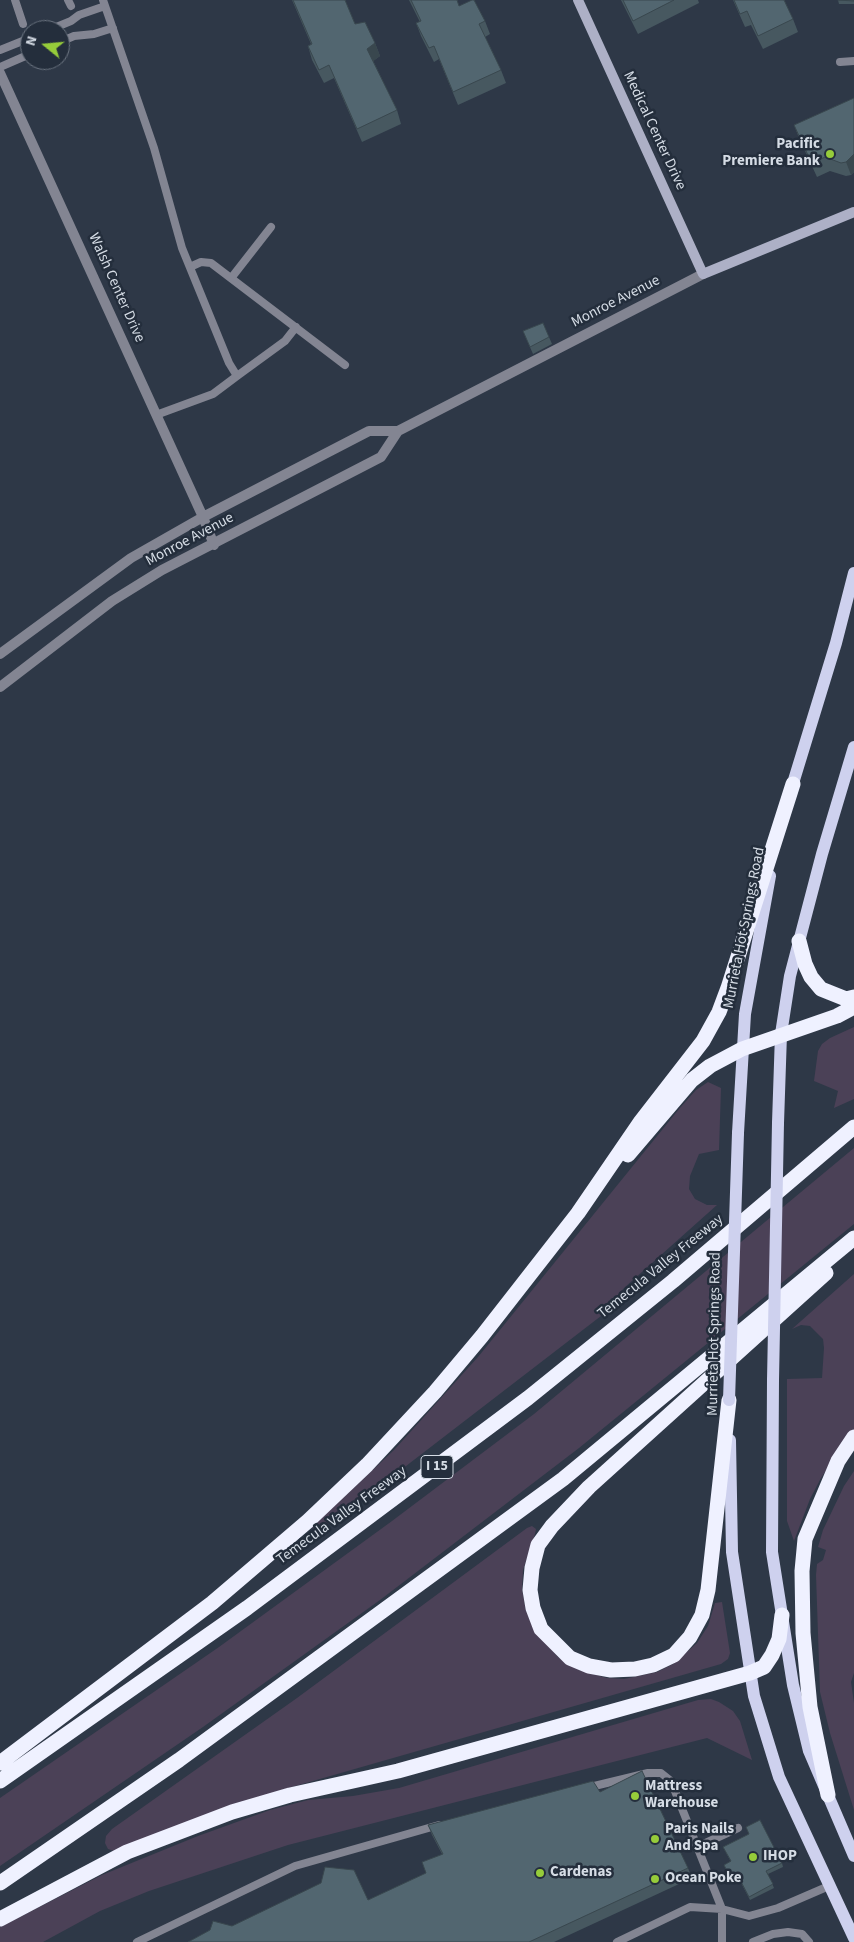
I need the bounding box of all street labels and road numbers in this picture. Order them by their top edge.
street label: Medical Center Drive [619,69,689,193]
street label: Walsh Center Drive [84,231,148,345]
street label: Monroe Avenue [569,272,663,332]
street label: Monroe Avenue [143,509,237,571]
street label: Murrieta Hot Springs Road [721,846,769,1010]
street label: Temecula Valley Freeway [595,1211,727,1323]
street label: Murrieta Hot Springs Road [705,1252,725,1416]
road number: I 15 [421,1455,453,1478]
street label: Temecula Valley Freeway [274,1463,410,1569]

